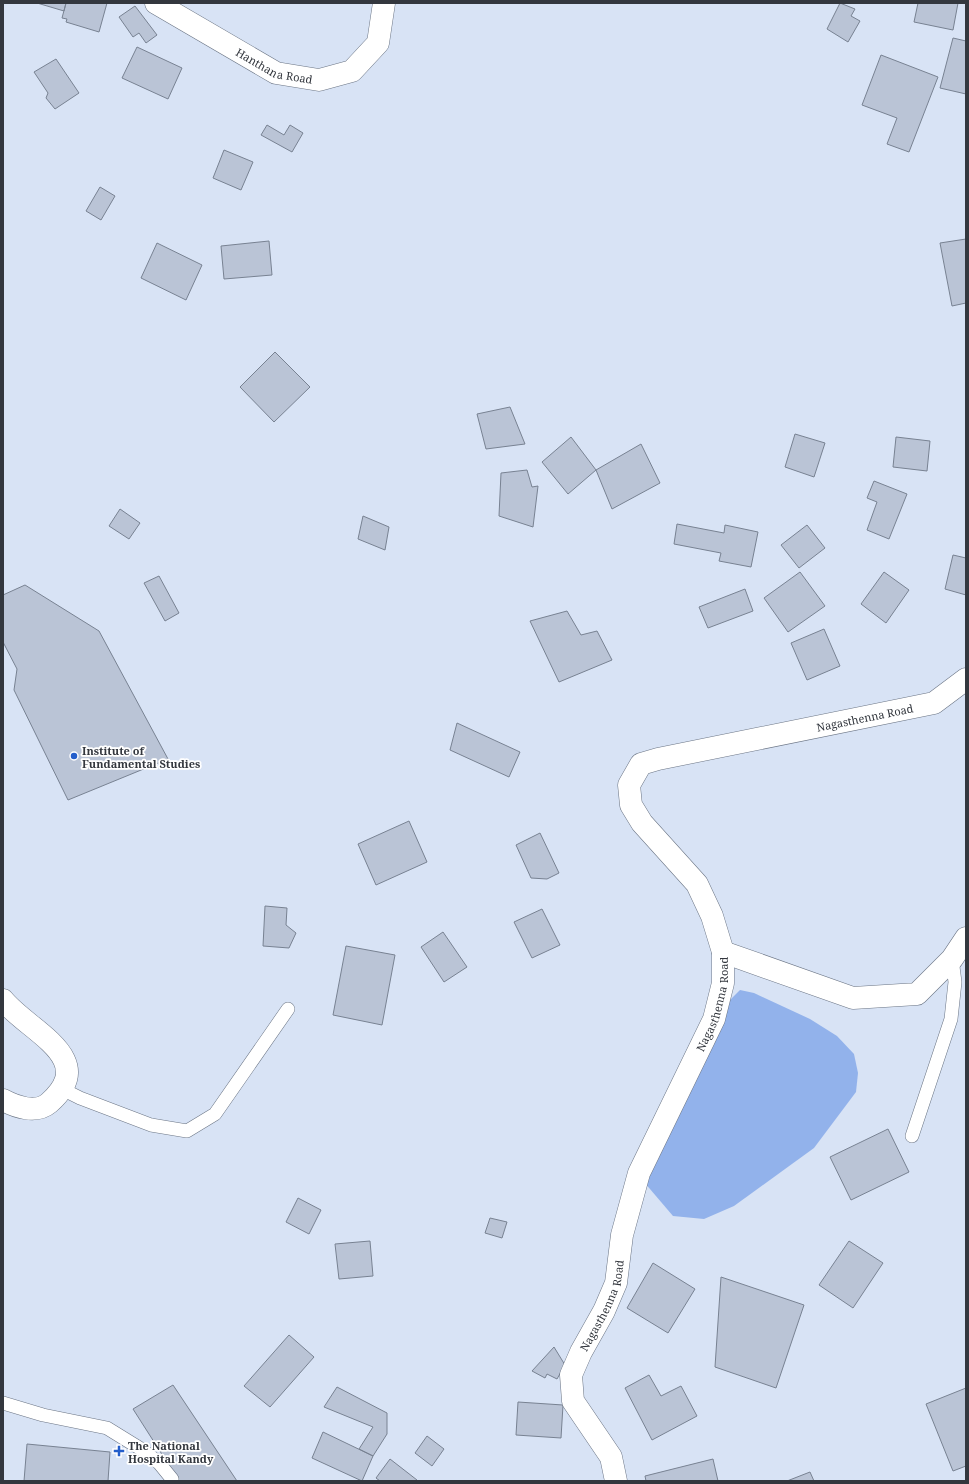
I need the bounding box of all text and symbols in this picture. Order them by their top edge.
street label: Hanthana Road [233,44,314,86]
street label: Nagasthenna Road [815,700,915,734]
place label: Institute of Fundamental Studies [82,743,200,771]
marker: Institute of Fundamental Studies [69,751,79,761]
street label: Nagasthenna Road [692,956,731,1054]
street label: Nagasthenna Road [576,1259,626,1353]
place label: The National Hospital Kandy [128,1438,214,1466]
marker: The National Hospital Kandy [113,1445,125,1457]

